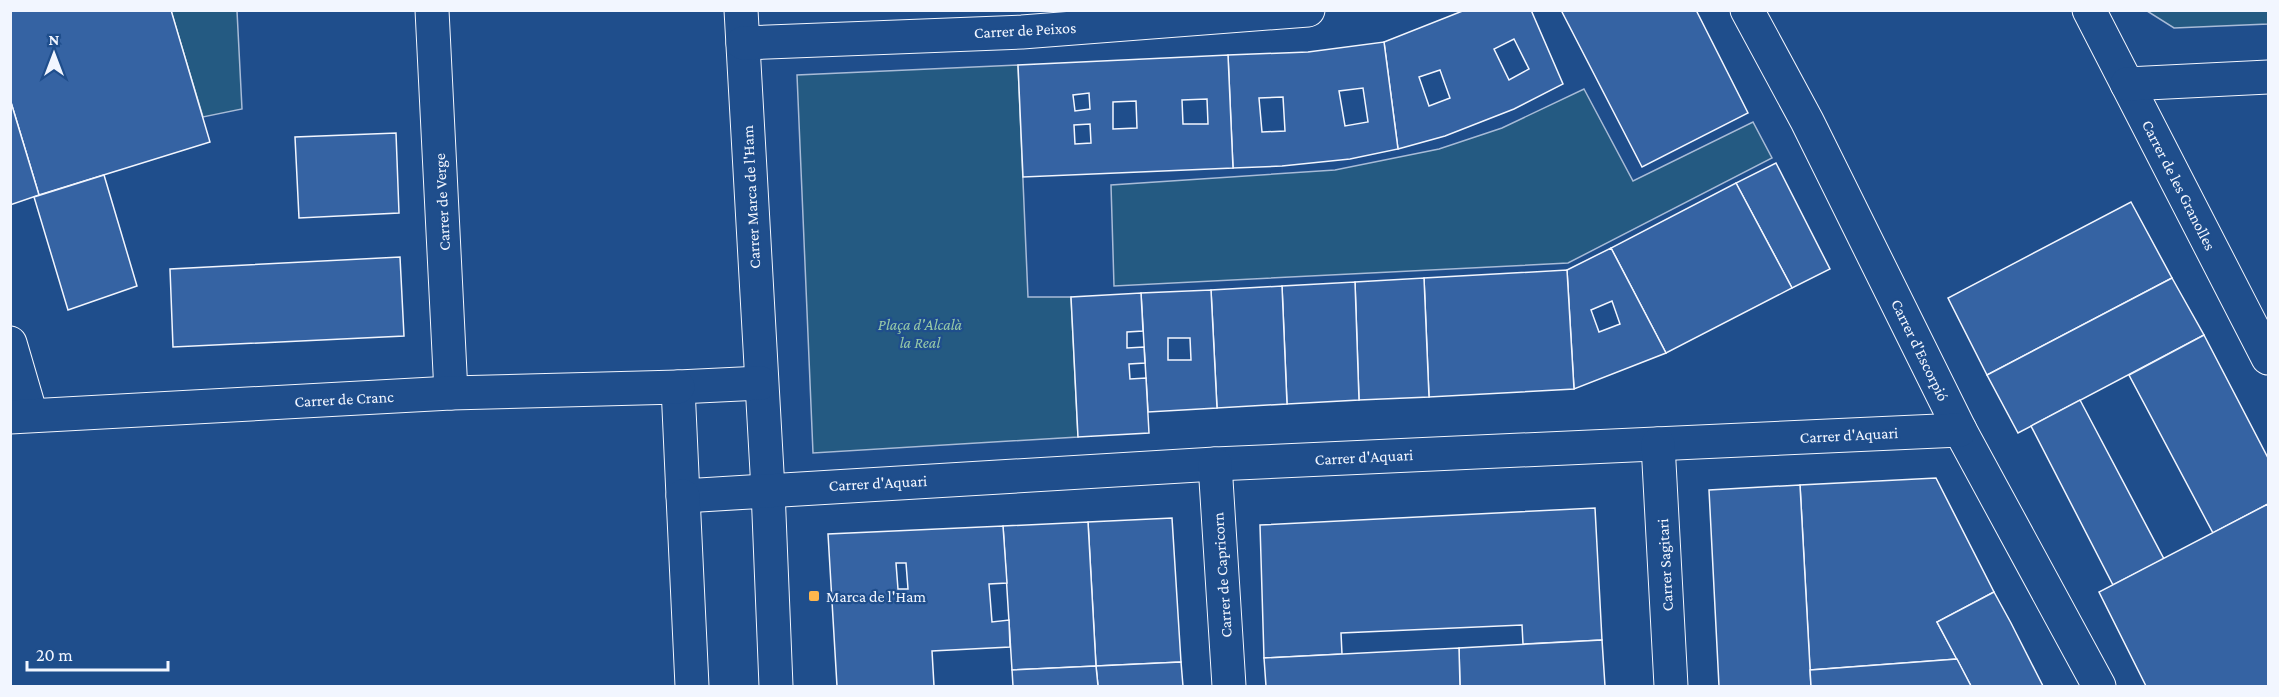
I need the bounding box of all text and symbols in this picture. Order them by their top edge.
street label: Carrer de Peixos [973,19,1077,41]
north arrow [24,24,84,84]
text: N [49,31,60,48]
street label: Carrer de les Granolles [2139,117,2219,253]
street label: Carrer Marca de l'Ham [739,125,763,269]
street label: Carrer de Verge [431,153,454,251]
street label: Carrer d'Escorpió [1887,296,1952,404]
park label: Plaça d'Alcalà la Real [878,316,963,351]
street label: Carrer de Cranc [294,388,394,410]
street label: Carrer d'Aquari [1799,424,1899,447]
street label: Carrer d'Aquari [1314,446,1414,469]
street label: Carrer d'Aquari [828,472,928,495]
street label: Carrer de Capricorn [1209,511,1236,638]
street label: Carrer Sagitari [1654,518,1677,612]
place label: Marca de l'Ham [826,588,926,605]
marker: Marca de l'Ham [807,589,821,603]
scale bar [27,634,168,672]
text: 20 m [36,645,73,665]

